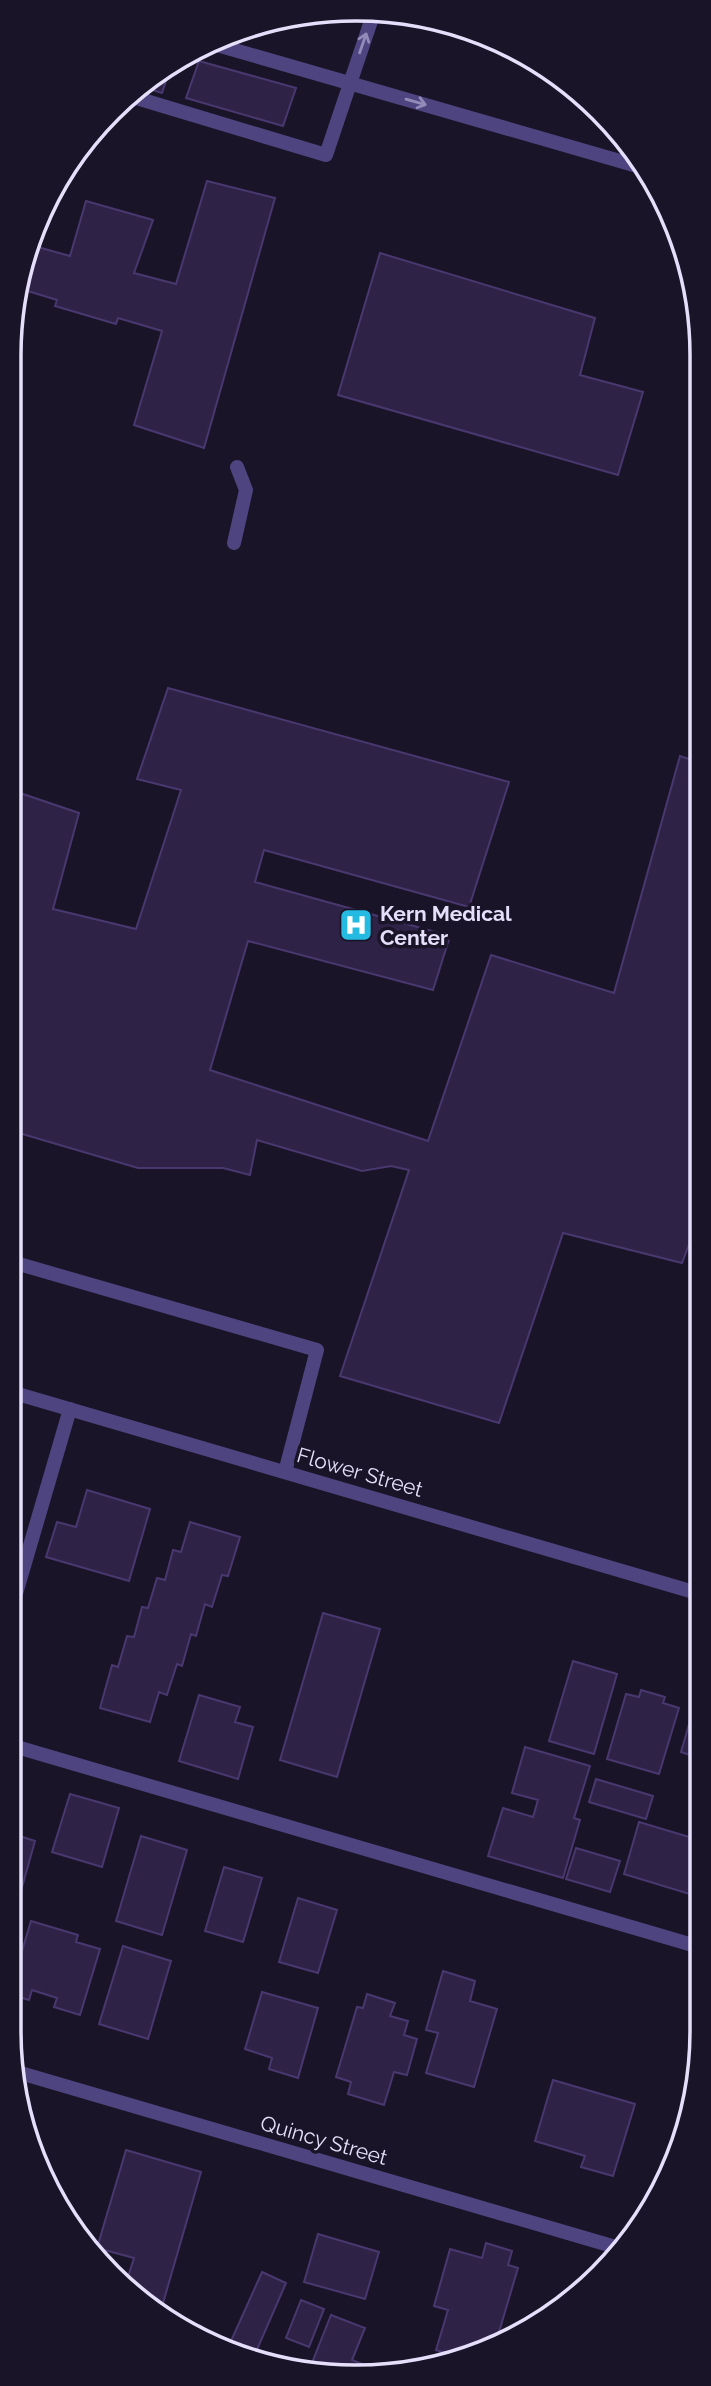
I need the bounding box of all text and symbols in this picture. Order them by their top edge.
one-way arrow [358,33,370,55]
one-way arrow [404,96,426,109]
place label: Kern Medical Center [380,901,512,950]
hospital icon: Kern Medical Center [337,906,375,944]
street label: Flower Street [294,1442,426,1502]
street label: Quincy Street [258,2110,390,2170]

